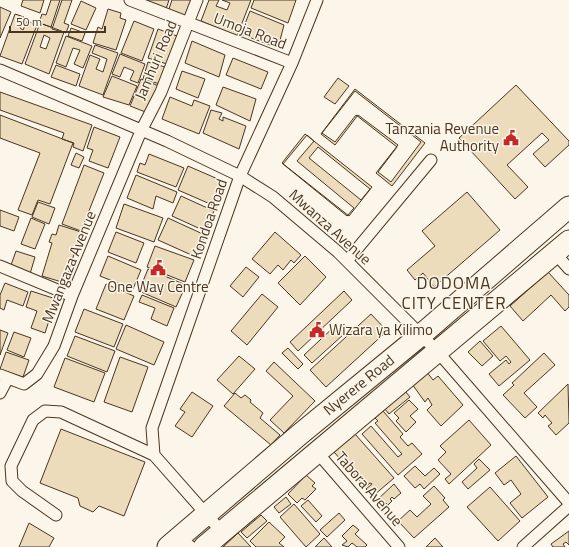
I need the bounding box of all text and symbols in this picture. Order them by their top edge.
street label: Umoja Road [210,6,290,55]
scale bar [10,8,105,34]
text: 50 m [16,12,42,31]
street label: Jamhuri Road [128,16,183,103]
place label: Tanzania Revenue Authority [386,117,499,157]
public building icon: Tanzania Revenue Authority [502,129,520,147]
street label: Kondoa Road [184,176,233,262]
street label: Mwanza Avenue [284,183,377,270]
street label: Mwangaza Avenue [36,207,102,326]
public building icon: One Way Centre [149,259,167,277]
district label: DODOMA CITY CENTER [401,270,507,316]
place label: One Way Centre [107,275,209,298]
place label: Wizara ya Kilimo [329,318,433,341]
public building icon: Wizara ya Kilimo [308,321,326,339]
street label: Nyerere Road [318,349,399,421]
street label: Tabora Avenue [330,446,409,531]

